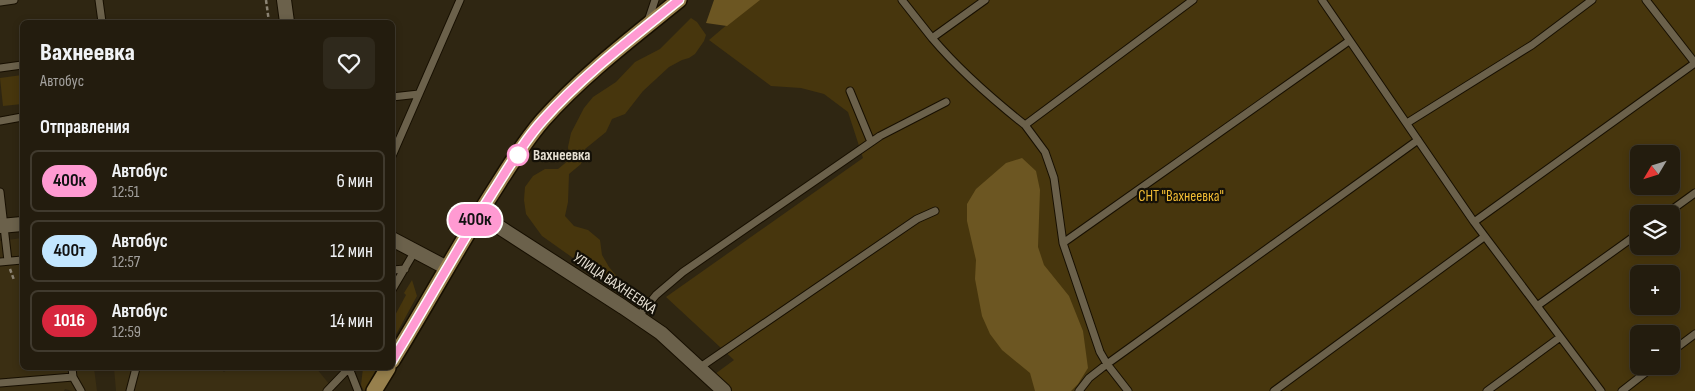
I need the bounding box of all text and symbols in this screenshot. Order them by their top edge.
button: heart [323,37,375,89]
text: Вахнеевка [40,38,135,67]
text: Автобус [40,72,84,91]
text: Отправления [40,116,130,139]
marker: Вахнеевка [507,144,529,166]
north arrow [1630,145,1680,195]
map controls [1630,145,1680,375]
place label: Вахнеевка [533,146,590,165]
text: Автобус [112,160,168,183]
text: 400к [53,170,86,191]
text: 6 мин [337,170,373,193]
text: 12:51 [112,183,139,202]
park label: СНТ "Вахнеевка" [1138,187,1224,206]
line badge: 400к [440,204,510,236]
button: layers [1630,205,1680,255]
text: 400к [458,209,492,230]
text: Автобус [112,230,168,253]
text: 400т [53,240,86,261]
text: 12 мин [330,240,373,263]
street label: УЛИЦА ВАХНЕЕВКА [569,248,661,319]
text: 12:57 [112,253,140,272]
button: + [1630,265,1680,315]
text: Автобус [112,300,168,323]
text: 1016 [54,310,85,331]
text: 14 мин [330,310,373,333]
text: 12:59 [112,323,141,342]
button: − [1630,325,1680,375]

